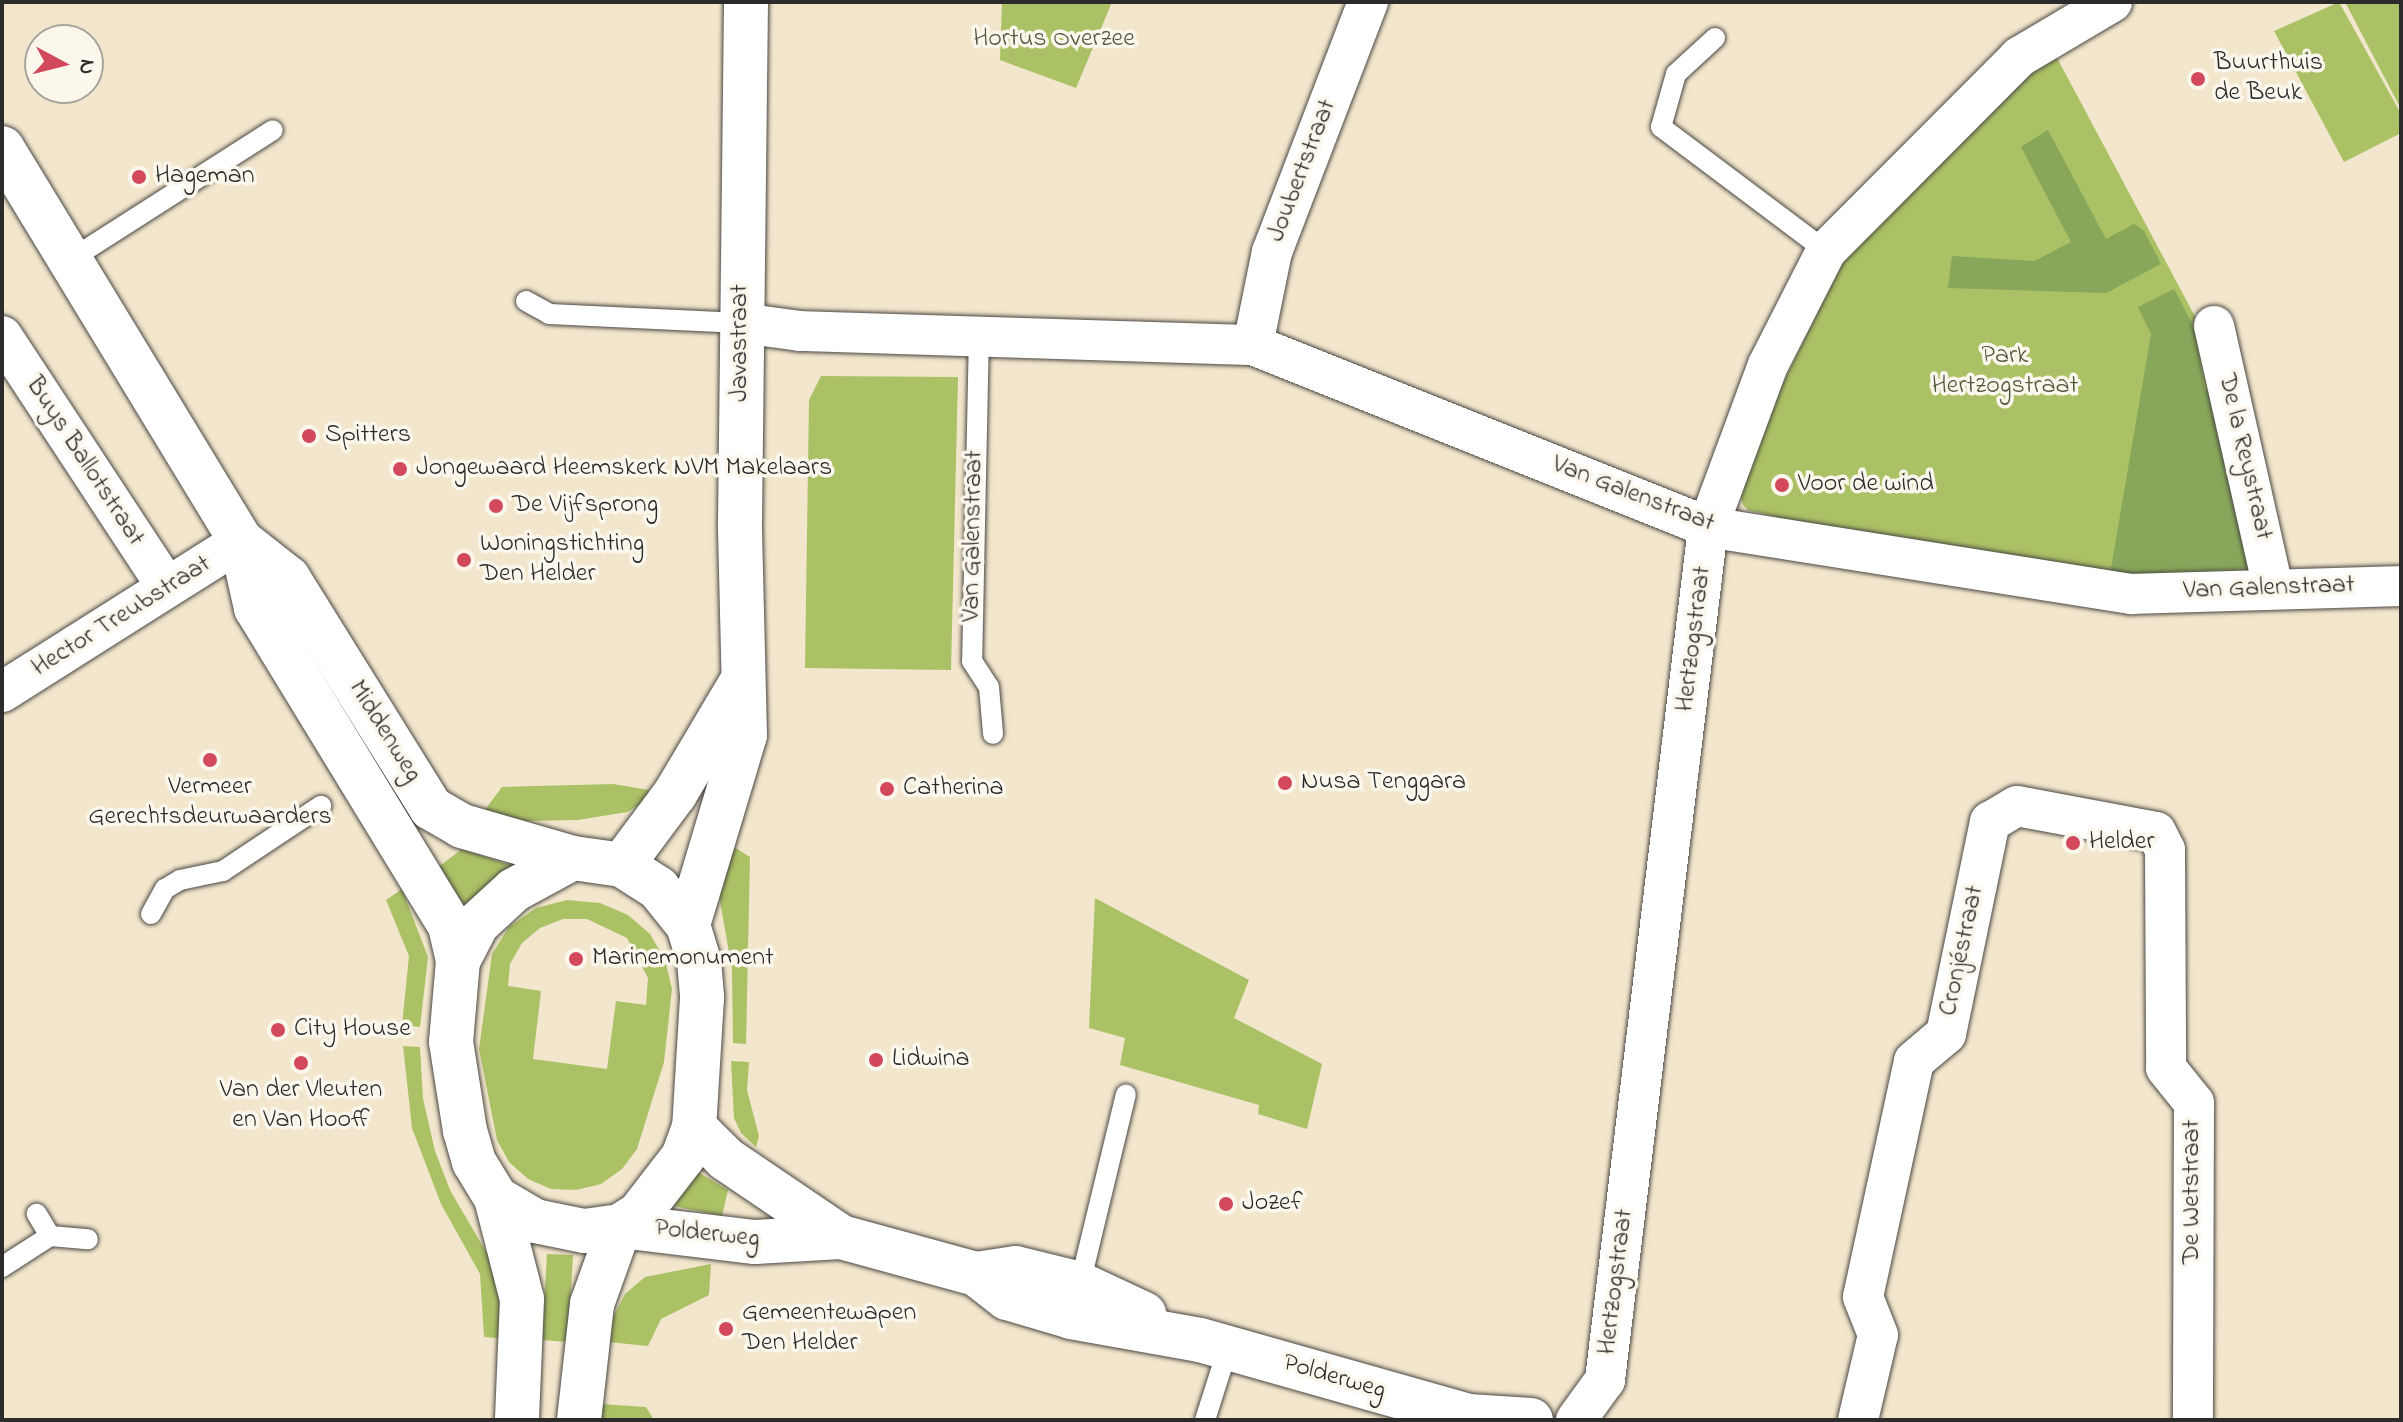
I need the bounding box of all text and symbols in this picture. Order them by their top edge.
north arrow [24,24,104,104]
park label: Hortus Overzee [973,24,1135,56]
place label: Buurthuis de Beuk [2214,48,2323,110]
text: N [69,57,103,76]
marker: Buurthuis de Beuk [2189,70,2207,88]
street label: Joubertstraat [1262,95,1344,247]
place label: Hageman [155,161,255,193]
marker: Hageman [130,168,148,186]
street label: Javastraat [725,284,757,402]
park label: Park Hertzogstraat [1932,341,2078,402]
street label: Buys Ballotstraat [18,371,150,553]
street label: De la Reystraat [2210,371,2278,543]
place label: Spitters [325,420,411,452]
marker: Spitters [300,427,318,445]
street label: Van Galenstraat [957,450,991,622]
street label: Van Galenstraat [1547,450,1719,540]
place label: Jongewaard Heemskerk NVM Makelaars [416,453,832,485]
marker: Jongewaard Heemskerk NVM Makelaars [391,460,409,478]
place label: Voor de wind [1798,469,1934,501]
marker: Voor de wind [1773,476,1791,494]
place label: De Vijfsprong [512,490,658,522]
marker: De Vijfsprong [487,497,505,515]
place label: Woningstichting Den Helder [480,529,644,590]
street label: Hector Treubstraat [27,549,217,685]
marker: Woningstichting Den Helder [455,551,473,569]
street label: Hertzogstraat [1671,564,1719,714]
street label: Van Galenstraat [2183,570,2355,608]
street label: Middenweg [340,675,428,789]
marker: Vermeer Gerechtsdeurwaarders [201,751,219,769]
place label: Nusa Tenggara [1301,767,1466,799]
place label: Vermeer Gerechtsdeurwaarders [88,772,332,834]
place label: Catherina [903,773,1004,805]
marker: Nusa Tenggara [1276,774,1294,792]
marker: Catherina [878,780,896,798]
place label: Helder [2089,827,2154,859]
marker: Helder [2064,834,2082,852]
street label: Cronjéstraat [1934,883,1992,1019]
place label: Marinemonument [592,943,774,975]
marker: Marinemonument [567,950,585,968]
place label: City House [294,1014,411,1046]
marker: City House [269,1021,287,1039]
place label: Lidwina [892,1044,970,1076]
marker: Lidwina [867,1051,885,1069]
marker: Van der Vleuten en Van Hooff [292,1054,310,1072]
place label: Van der Vleuten en Van Hooff [220,1075,382,1136]
street label: De Wetstraat [2177,1120,2209,1264]
place label: Jozef [1242,1188,1303,1220]
marker: Jozef [1217,1195,1235,1213]
street label: Hertzogstraat [1593,1207,1641,1357]
street label: Polderweg [653,1214,761,1256]
place label: Gemeentewapen Den Helder [742,1298,916,1360]
marker: Gemeentewapen Den Helder [717,1320,735,1338]
street label: Polderweg [1279,1348,1389,1408]

